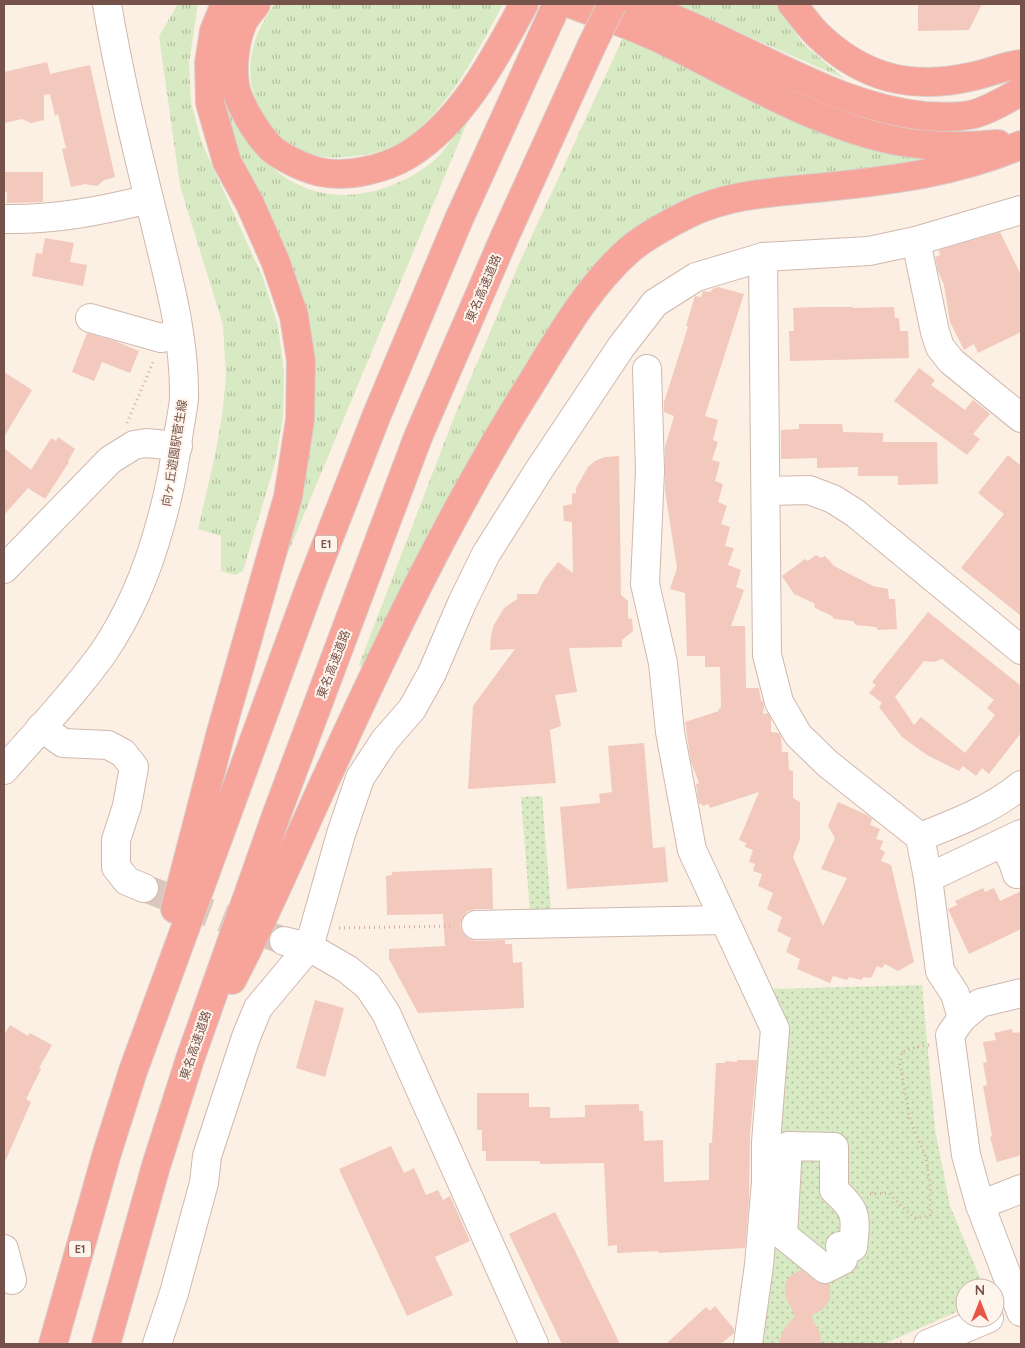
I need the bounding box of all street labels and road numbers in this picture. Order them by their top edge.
street label: 東名高速道路 [462,252,504,324]
street label: 向ヶ丘遊園駅菅生線 [158,398,190,508]
road number: E1 [315,536,337,552]
street label: 東名高速道路 [313,628,353,700]
street label: 東名高速道路 [176,1009,214,1081]
road number: E1 [69,1240,91,1258]

